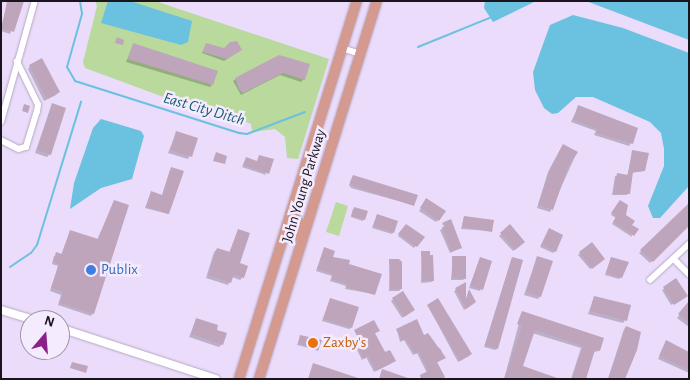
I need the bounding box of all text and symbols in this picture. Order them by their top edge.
water label: East City Ditch [161,88,247,130]
street label: John Young Parkway [278,127,330,245]
place label: Publix [101,261,138,279]
marker: Publix [85,264,97,276]
north arrow [20,310,70,360]
text: N [43,314,56,330]
place label: Zaxby's [323,334,366,352]
marker: Zaxby's [307,337,319,349]

